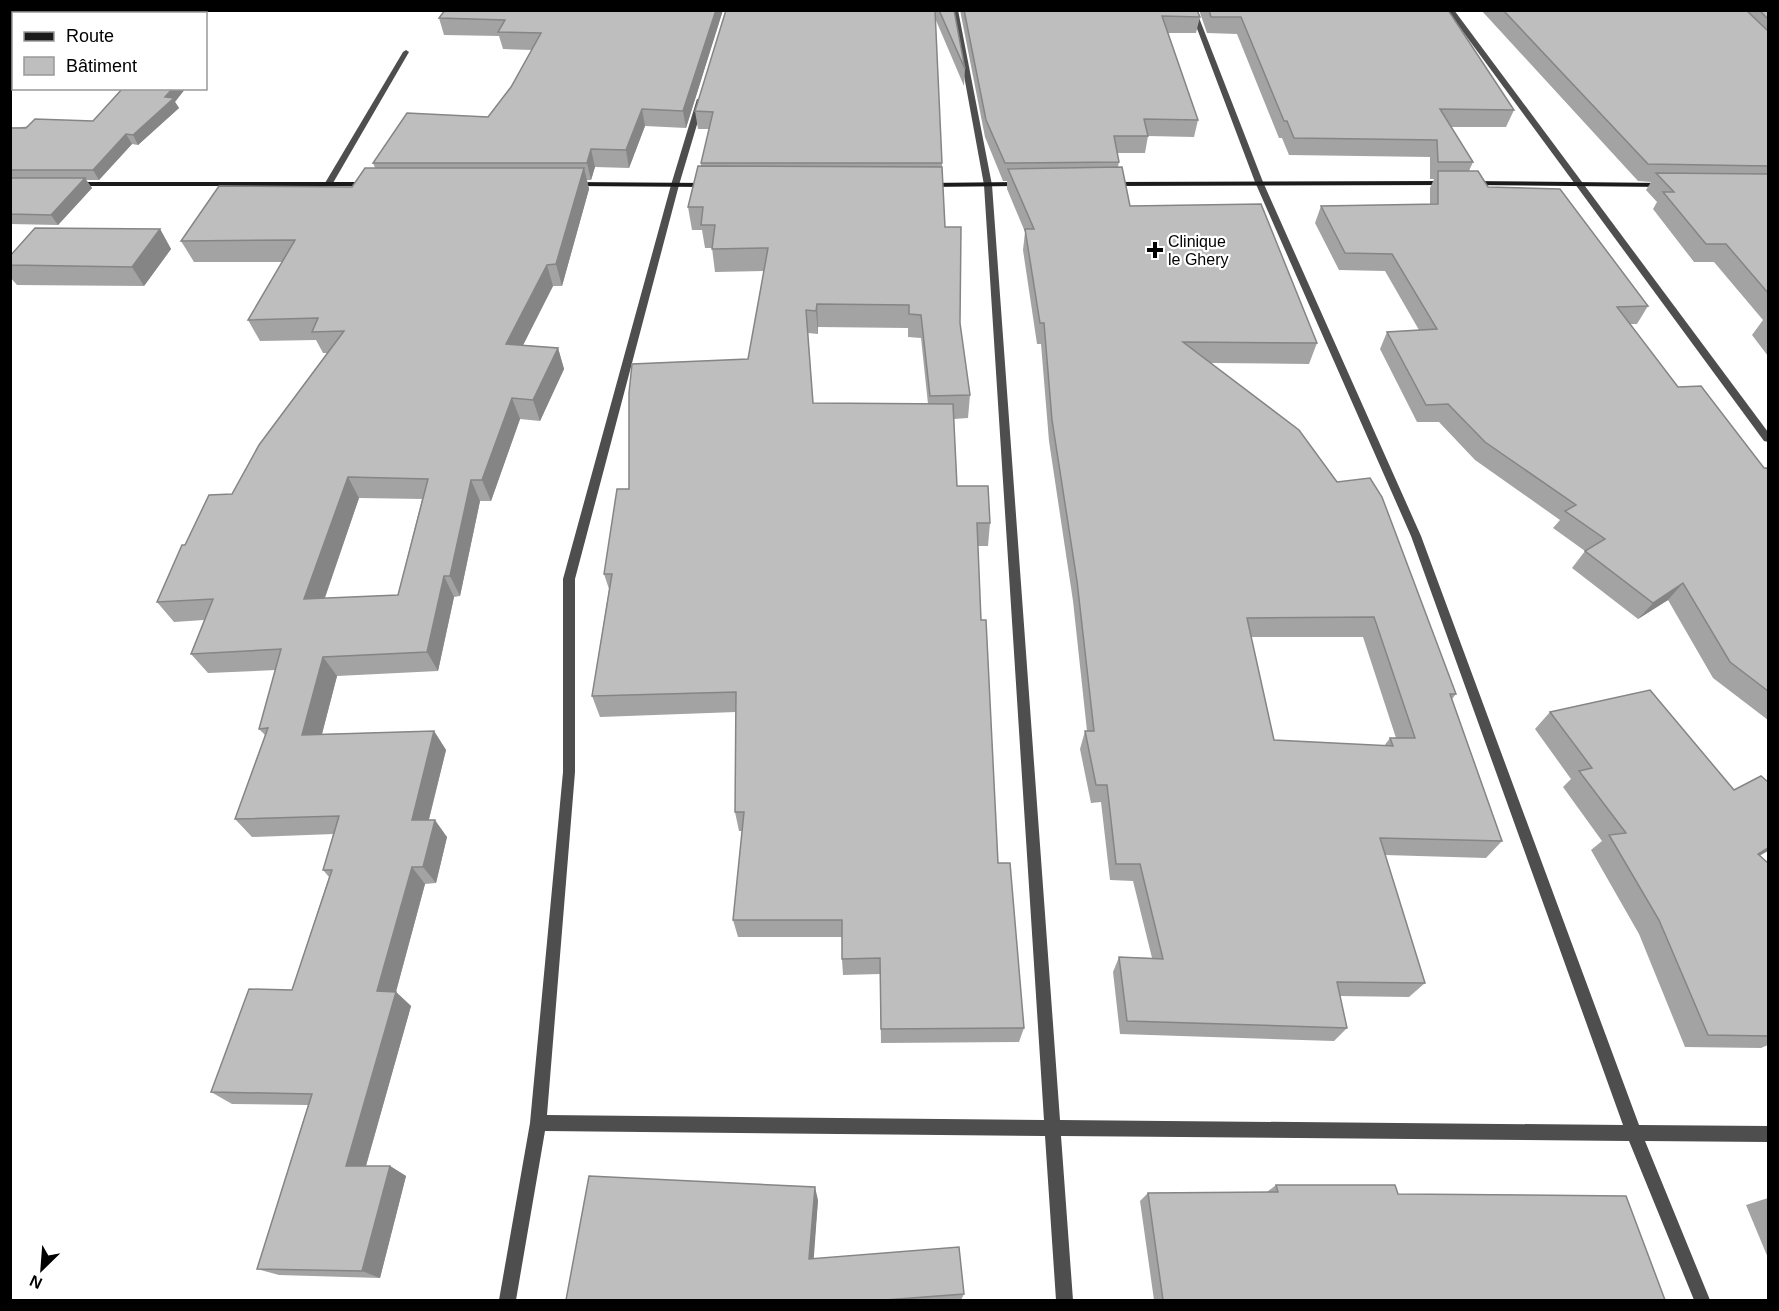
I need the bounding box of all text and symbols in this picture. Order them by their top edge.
legend [12,12,207,90]
text: Route [66,26,114,46]
text: Bâtiment [66,56,137,76]
place label: Clinique le Ghery [1168,233,1228,268]
marker: Clinique le Ghery [1146,241,1164,259]
north arrow [12,1239,72,1299]
text: N [27,1272,45,1292]

